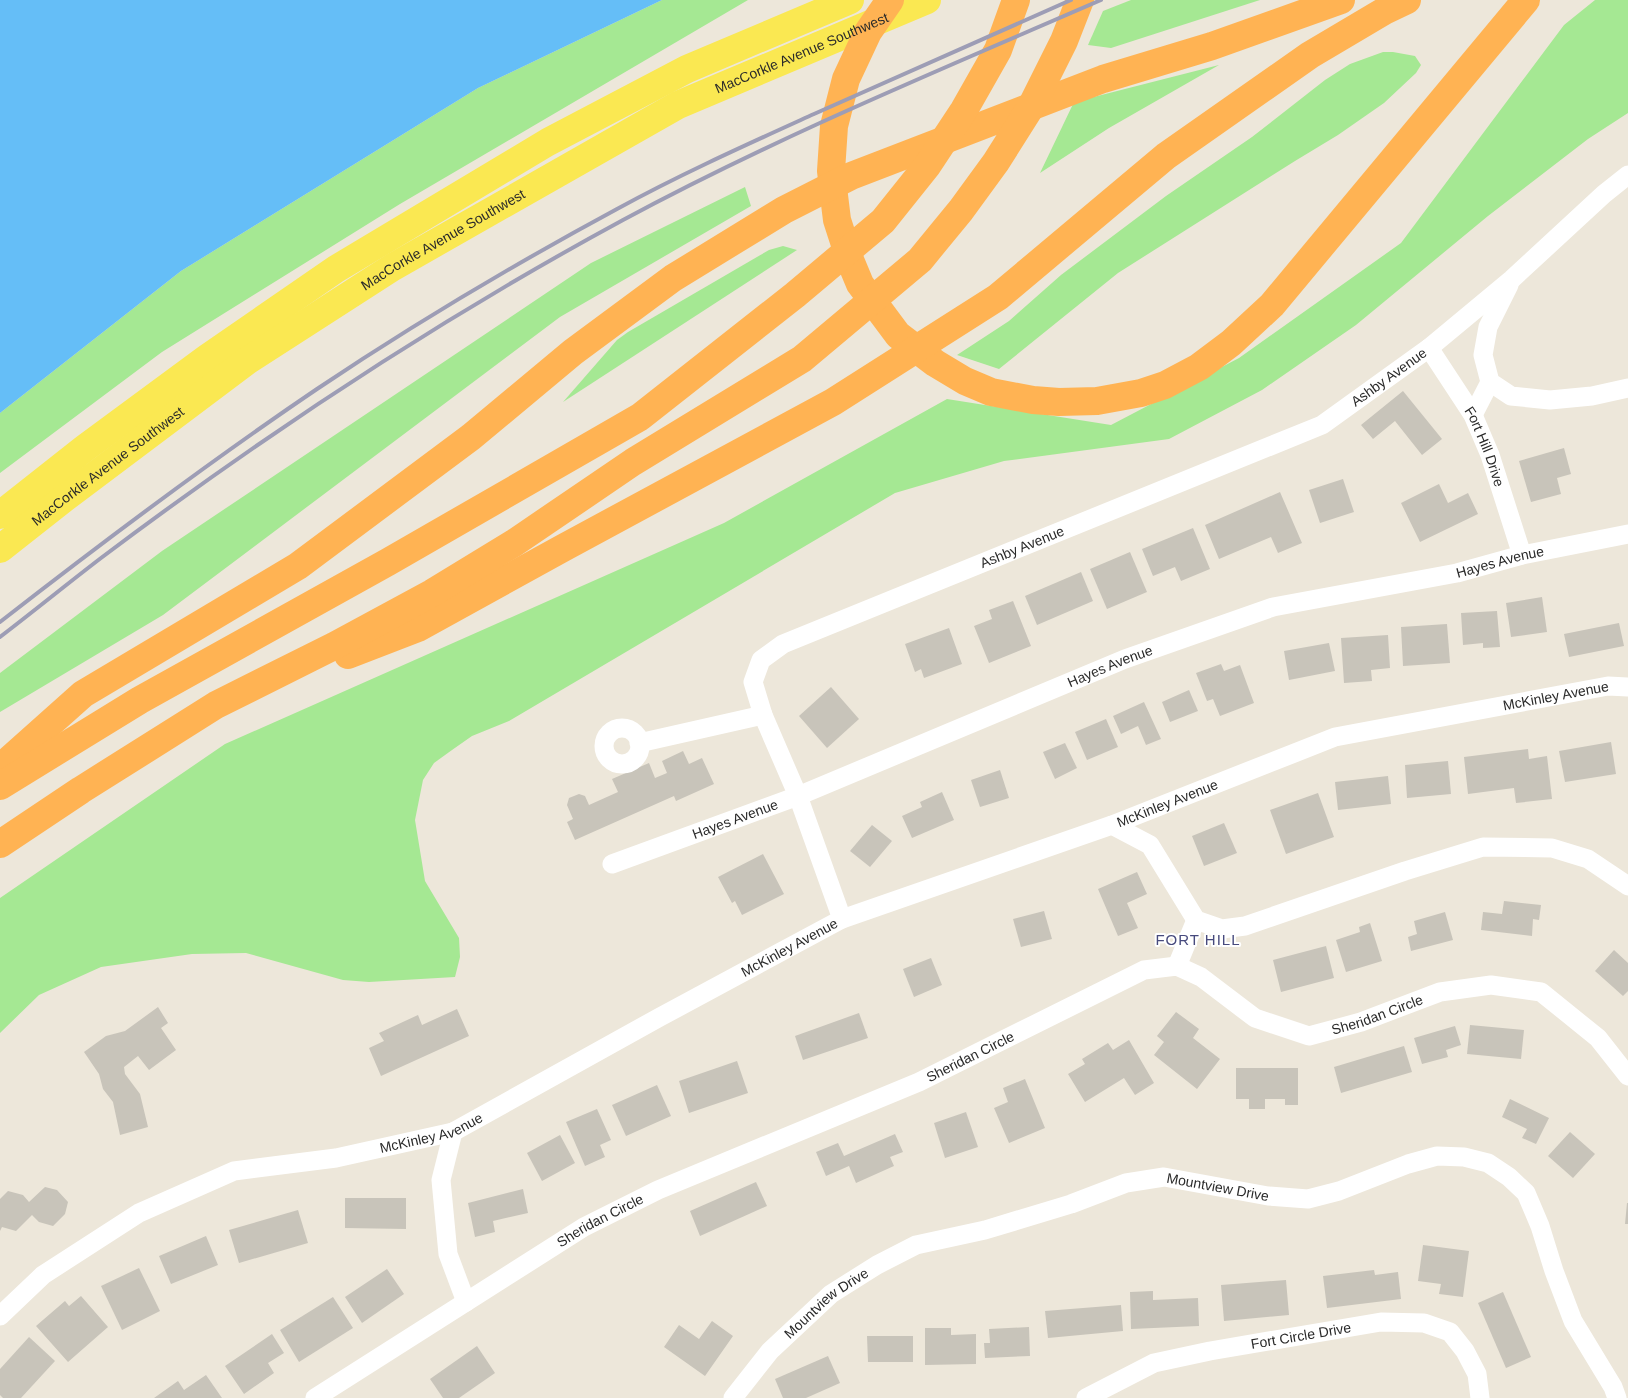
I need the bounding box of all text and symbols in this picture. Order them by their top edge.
street label: MacCorkle Avenue Southwest [712,9,891,97]
street label: MacCorkle Avenue Southwest [358,186,528,293]
street label: Ashby Avenue [1348,344,1430,410]
street label: MacCorkle Avenue Southwest [29,403,187,529]
street label: Fort Hill Drive [1462,403,1508,489]
street label: Ashby Avenue [978,523,1067,571]
street label: Hayes Avenue [1454,543,1545,581]
street label: Hayes Avenue [1065,642,1155,690]
street label: McKinley Avenue [1502,678,1610,713]
street label: McKinley Avenue [1114,776,1220,830]
street label: Hayes Avenue [690,796,780,842]
street label: McKinley Avenue [738,915,841,980]
district label: FORT HILL [1155,931,1241,948]
street label: Sheridan Circle [1330,991,1425,1038]
street label: Sheridan Circle [924,1028,1017,1085]
street label: McKinley Avenue [378,1109,485,1156]
street label: Mountview Drive [1165,1170,1270,1204]
street label: Sheridan Circle [554,1191,646,1250]
street label: Mountview Drive [781,1264,871,1342]
street label: Fort Circle Drive [1250,1319,1352,1352]

